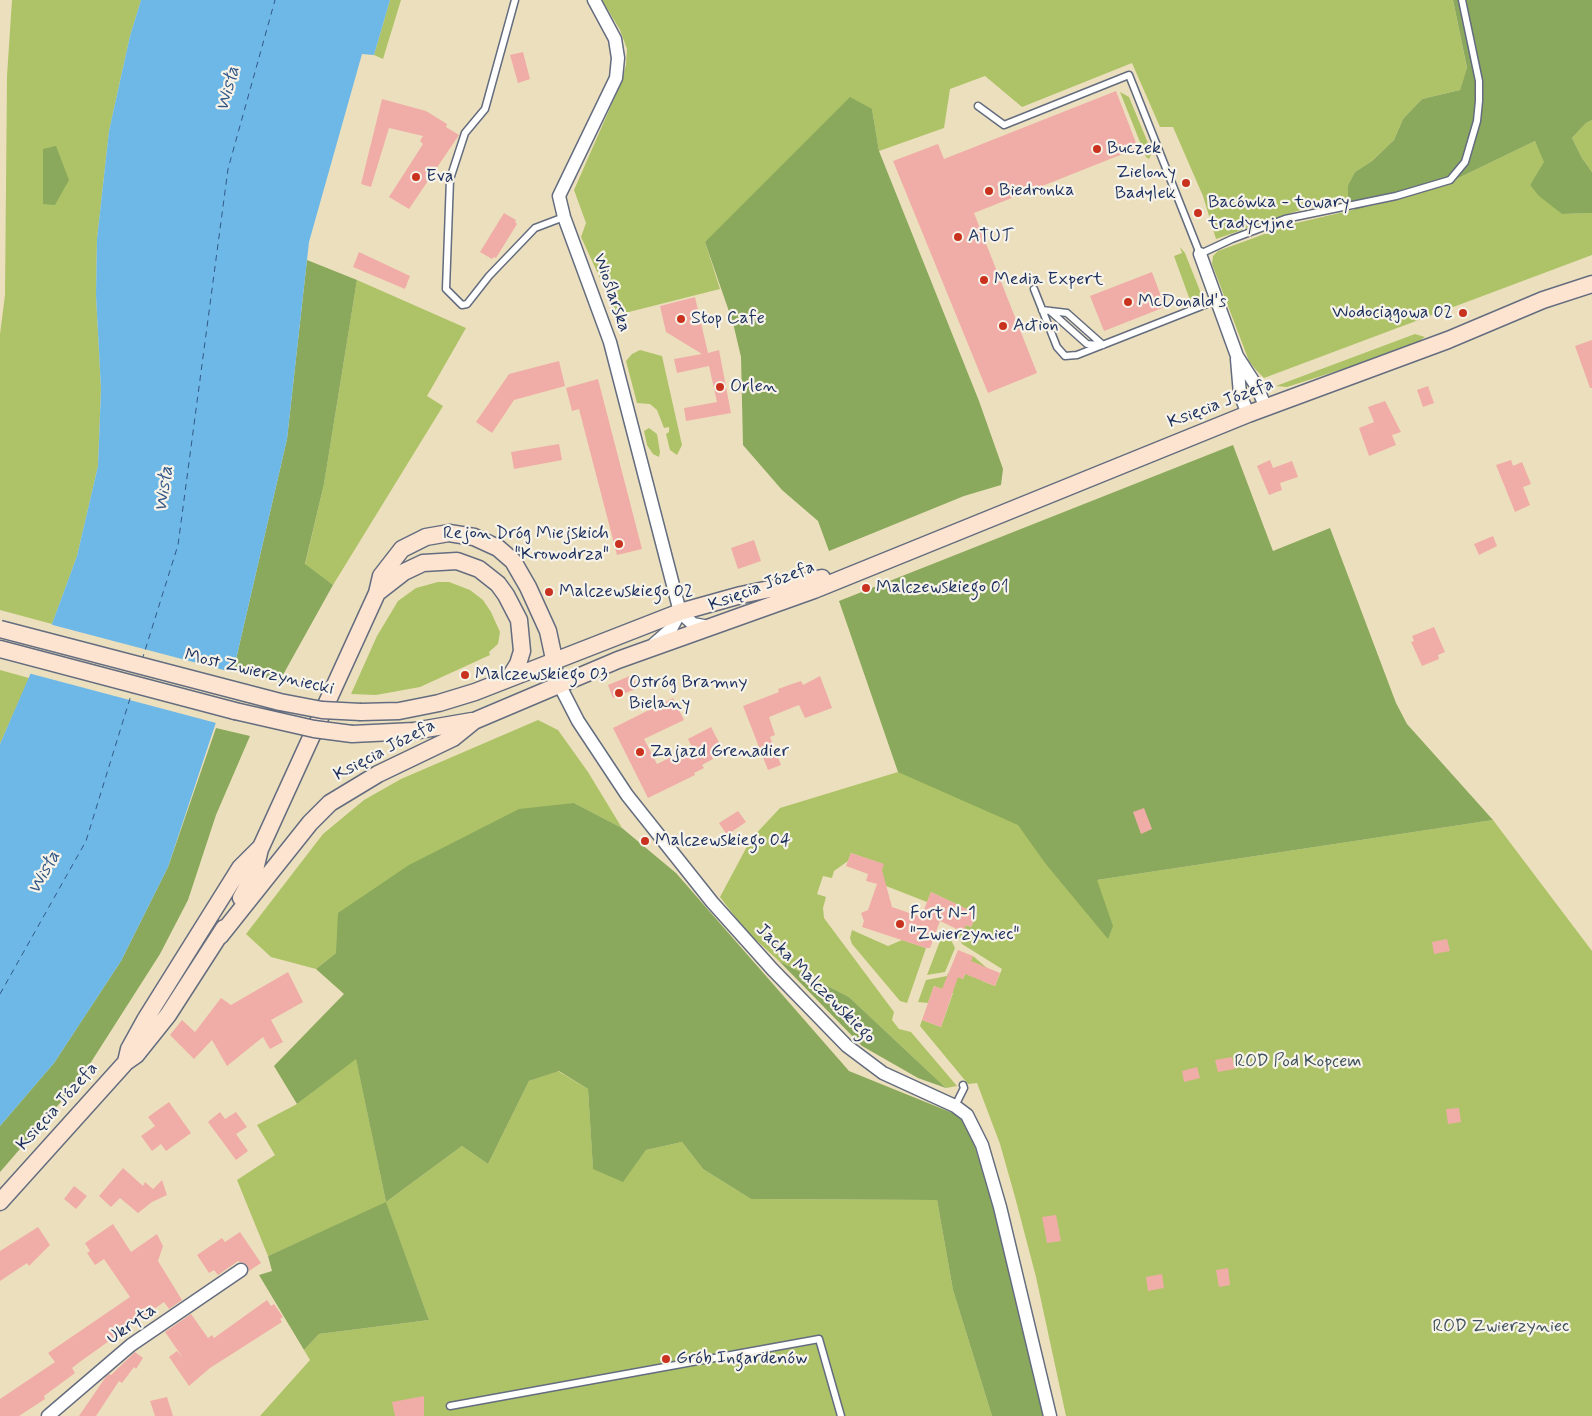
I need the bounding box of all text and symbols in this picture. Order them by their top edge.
water label: Wisła [212,64,246,114]
place label: Buczek [1107,138,1161,160]
marker: Buczek [1091,143,1103,155]
place label: Zielony Badylek [1115,162,1176,204]
place label: Eva [426,166,454,188]
marker: Eva [410,171,422,183]
marker: Zielony Badylek [1180,177,1192,189]
place label: Biedronka [999,180,1074,202]
marker: Biedronka [983,185,995,197]
place label: Bacówka - towary tradycyjne [1208,192,1349,234]
marker: Bacówka - towary tradycyjne [1192,207,1204,219]
place label: ATUT [968,226,1013,248]
marker: ATUT [952,231,964,243]
street label: Wioślarska [587,251,635,335]
place label: Media Expert [994,269,1103,291]
marker: Media Expert [978,274,990,286]
place label: McDonald's [1138,291,1226,313]
marker: McDonald's [1122,296,1134,308]
place label: Wodociągowa 02 [1332,302,1453,324]
marker: Wodociągowa 02 [1457,307,1469,319]
place label: Stop Cafe [691,308,765,330]
marker: Stop Cafe [675,313,687,325]
place label: Action [1013,315,1059,337]
marker: Action [997,320,1009,332]
street label: Księcia Józefa [1165,374,1277,434]
place label: Orlen [730,376,777,398]
marker: Orlen [714,381,726,393]
water label: Wisła [150,465,180,513]
place label: Rejon Dróg Miejskich "Krowodrza" [443,523,609,566]
marker: Rejon Dróg Miejskich "Krowodrza" [613,538,625,550]
street label: Księcia Józefa [706,557,818,617]
place label: Malczewskiego 01 [876,577,1009,599]
place label: Malczewskiego 02 [559,581,693,603]
marker: Malczewskiego 01 [860,582,872,594]
marker: Malczewskiego 02 [543,586,555,598]
street label: Most Zwierzyniecki [182,645,336,701]
place label: Malczewskiego 03 [475,664,607,686]
marker: Malczewskiego 03 [459,669,471,681]
place label: Ostróg Bramny Bielany [629,672,747,714]
marker: Ostróg Bramny Bielany [613,687,625,699]
street label: Księcia Józefa [331,715,439,787]
place label: Zajazd Grenadier [650,741,789,763]
marker: Zajazd Grenadier [634,746,646,758]
place label: Malczewskiego 04 [655,830,791,852]
marker: Malczewskiego 04 [639,835,651,847]
water label: Wisła [24,847,66,899]
place label: Fort N-1 "Zwierzyniec" [910,903,1020,946]
marker: Fort N-1 "Zwierzyniec" [894,918,906,930]
street label: Jacka Malczewskiego [751,920,879,1048]
park label: ROD Pod Kopcem [1234,1051,1362,1073]
street label: Księcia Józefa [13,1058,103,1156]
street label: Ukryta [103,1300,161,1350]
park label: ROD Zwierzyniec [1433,1316,1569,1338]
place label: Grób Ingardenów [676,1348,808,1370]
marker: Grób Ingardenów [660,1353,672,1365]

